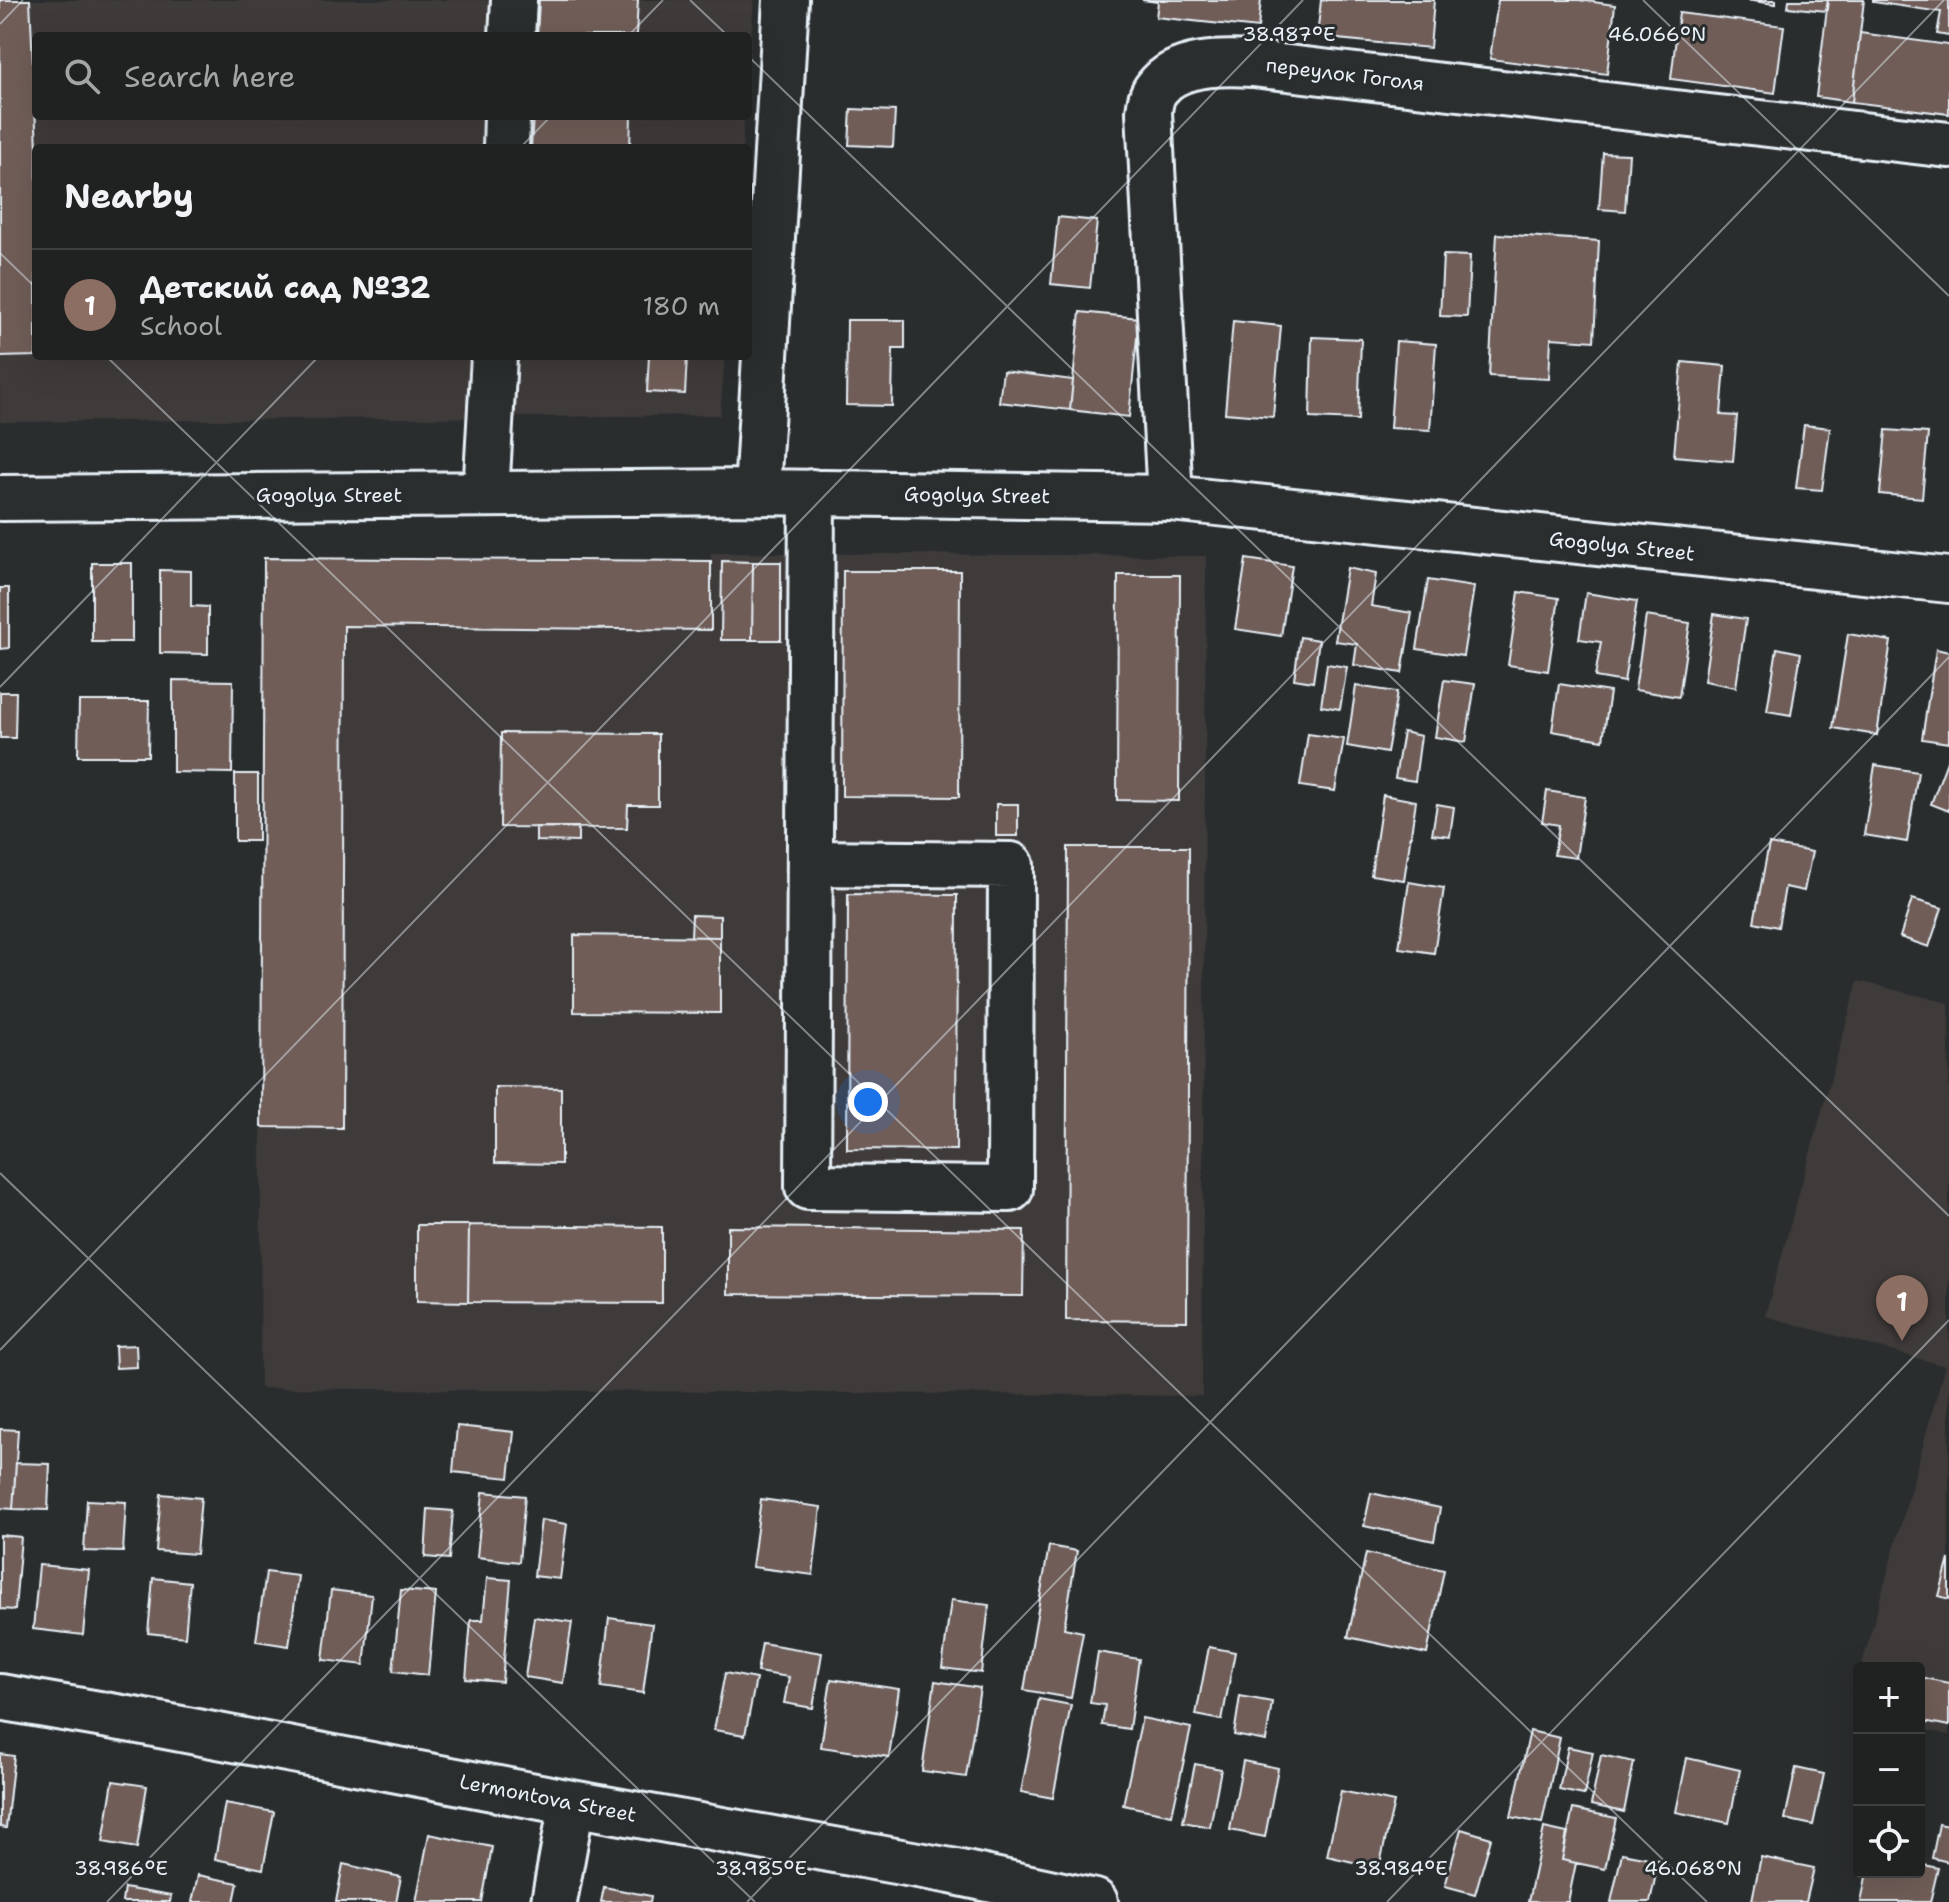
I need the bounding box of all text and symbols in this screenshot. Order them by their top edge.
text: 38.987°E [1242,21,1336,47]
text: 46.066°N [1608,21,1706,47]
search box [32,32,752,120]
street label: переулок Гоголя [1265,51,1425,97]
icon: search [60,54,104,98]
text: Search here [124,56,295,97]
text: Nearby [64,173,194,219]
text: Детский сад №32 [140,267,431,308]
text: 1 [84,288,96,323]
text: 180 m [642,288,720,323]
text: School [140,308,222,343]
street label: Gogolya Street [904,481,1050,509]
street label: Gogolya Street [256,482,402,508]
street label: Gogolya Street [1548,525,1696,567]
your location [848,1082,888,1122]
pin: 1 [1876,1275,1928,1341]
map controls [1853,1662,1925,1878]
button: + [1853,1662,1925,1734]
button: − [1853,1734,1925,1806]
street label: Lermontova Street [457,1768,639,1828]
button: locate [1853,1806,1925,1878]
text: 38.986°E [74,1855,168,1881]
text: 38.985°E [715,1855,807,1881]
text: 38.984°E [1354,1855,1448,1881]
text: 46.068°N [1644,1855,1742,1881]

